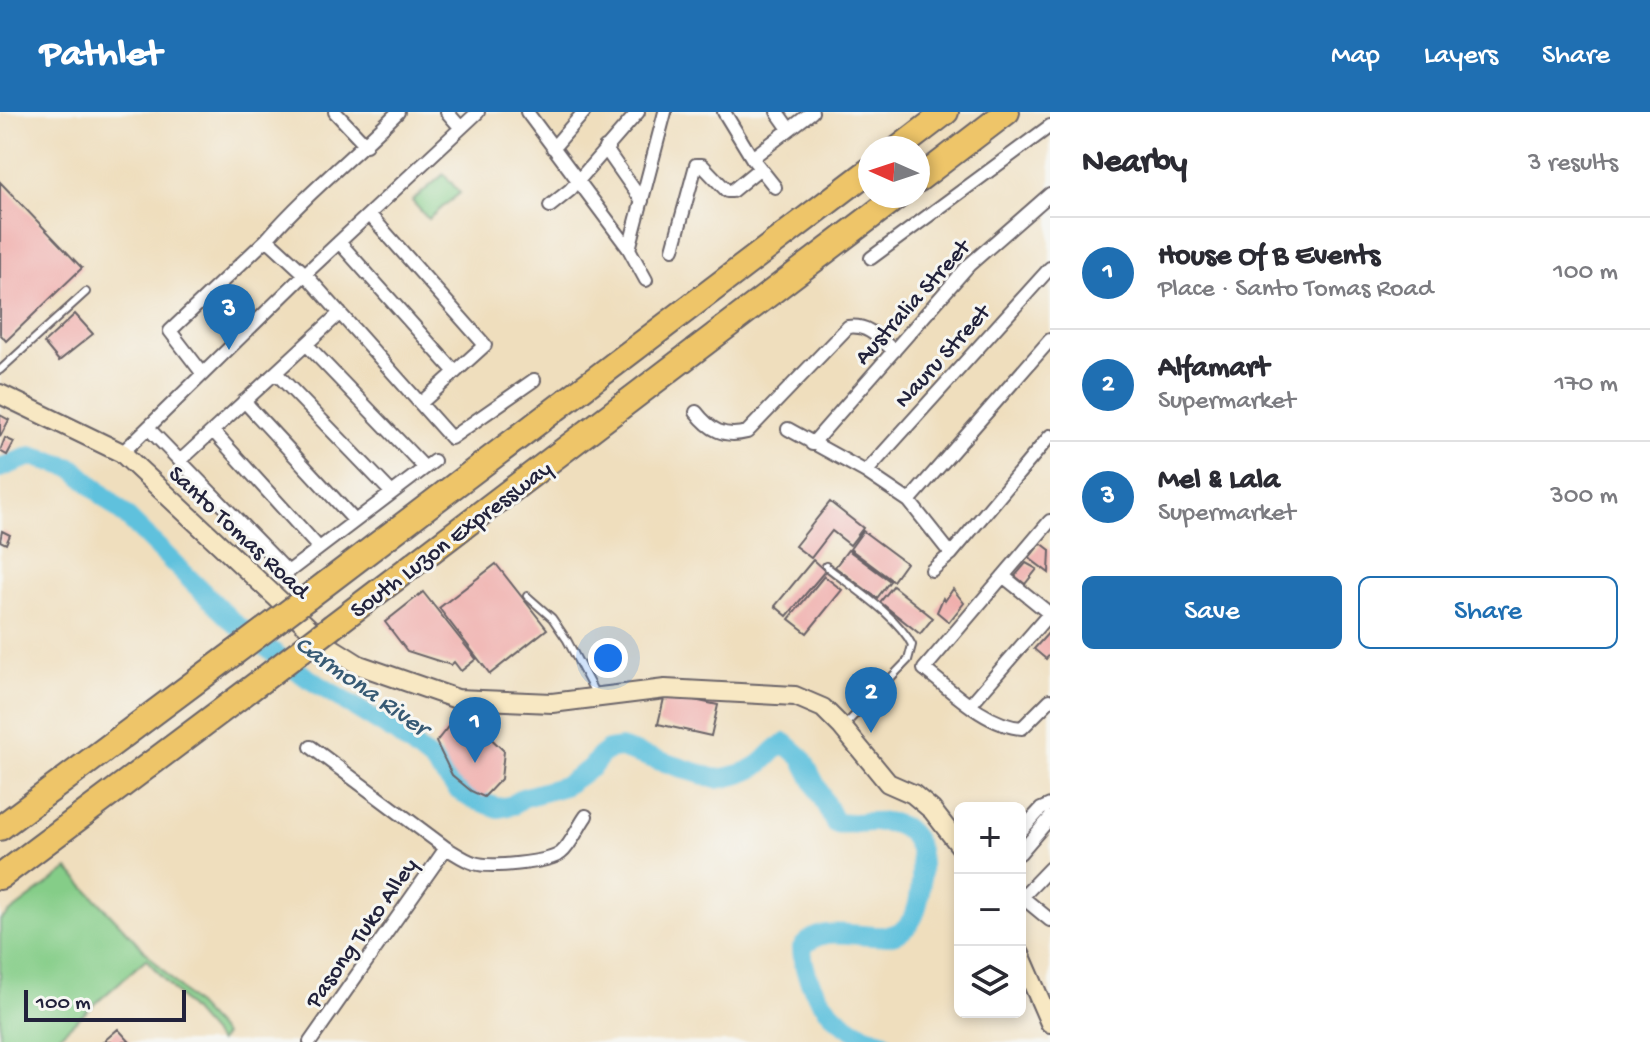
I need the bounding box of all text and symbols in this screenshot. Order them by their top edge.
text: Pathlet [40,34,161,78]
text: Map [1331,40,1380,73]
text: Layers [1424,40,1498,73]
text: Share [1542,40,1610,73]
north arrow [858,136,930,208]
text: Nearby [1082,144,1187,184]
text: 3 results [1528,149,1618,180]
street label: Australia Street [850,233,979,372]
text: House Of B Events [1158,240,1380,275]
text: 1 [1103,258,1113,289]
text: 100 m [1553,258,1618,289]
text: Place · Santo Tomas Road [1158,275,1433,306]
pin: 3 [203,284,255,350]
street label: Nauru Street [889,298,999,415]
text: Alfamart [1158,352,1269,387]
text: 2 [1102,370,1114,401]
text: 170 m [1555,370,1618,401]
text: Supermarket [1158,387,1295,418]
street label: South Luzon Expressway [346,455,559,626]
street label: Santo Tomas Road [161,461,316,608]
text: Mel & Lala [1158,464,1280,499]
text: 3 [1101,482,1115,513]
text: 300 m [1550,482,1618,513]
text: Supermarket [1158,499,1295,530]
button: Save [1082,576,1342,649]
button: Share [1358,576,1618,649]
water label: Carmona River [288,630,437,748]
your location [588,638,628,678]
pin: 2 [845,667,897,733]
pin: 1 [449,697,501,763]
map controls [954,802,1026,1018]
button: + [954,802,1026,874]
street label: Pasong Tuko Alley [300,853,426,1016]
button: − [954,874,1026,946]
button: layers [954,946,1026,1018]
scale bar [24,986,186,1022]
text: 100 m [36,991,91,1017]

